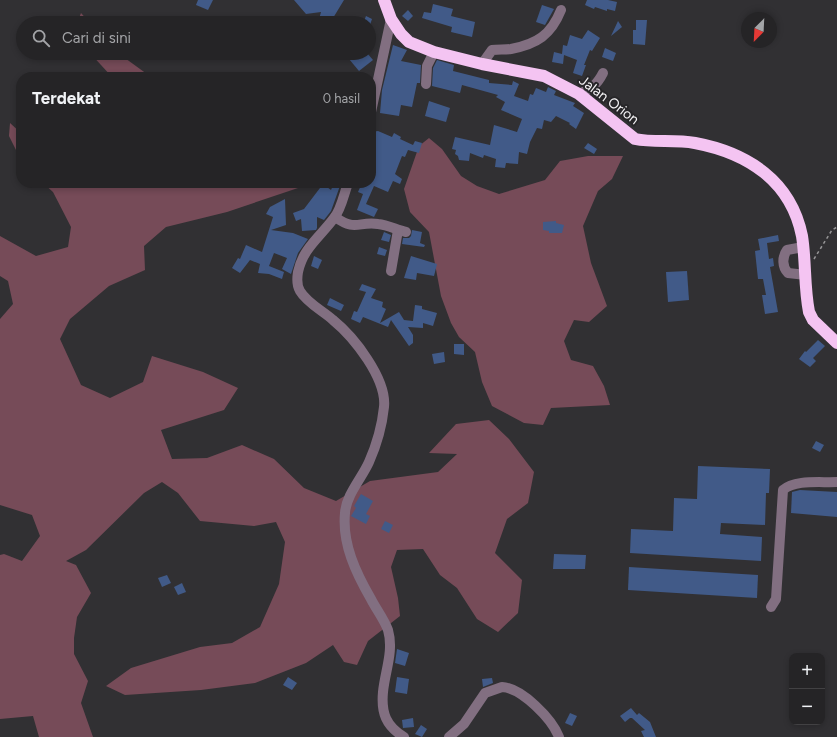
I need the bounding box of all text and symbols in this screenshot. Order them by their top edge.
north arrow [741,12,777,48]
search box [16,16,376,60]
icon: search [30,27,52,49]
text: Cari di sini [62,29,131,47]
street label: Jalan Orion [576,72,642,128]
text: Terdekat [32,88,101,108]
text: 0 hasil [323,91,360,106]
map controls [789,653,825,725]
button: + [789,653,825,689]
button: − [789,689,825,725]

